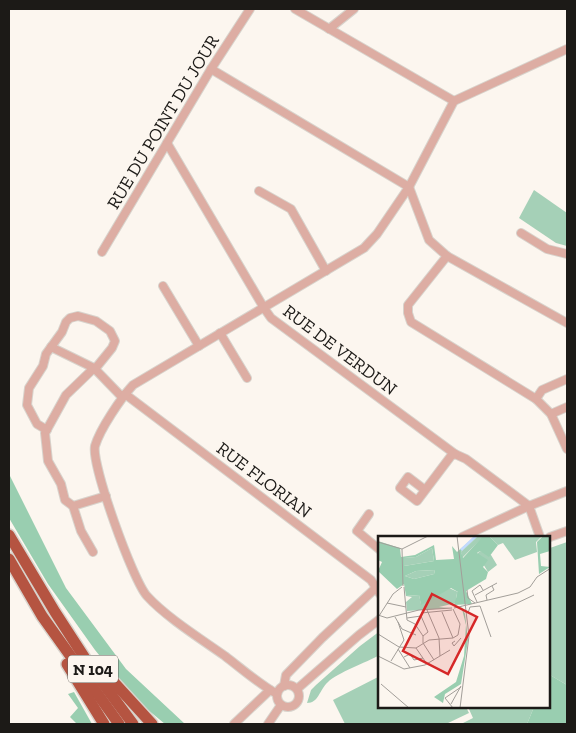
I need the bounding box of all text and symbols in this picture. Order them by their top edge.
street label: RUE DU POINT DU JOUR [102,31,224,213]
street label: RUE DE VERDUN [279,300,401,400]
street label: RUE FLORIAN [212,437,316,523]
inset map [378,536,551,708]
road number: N 104 [68,656,118,682]

